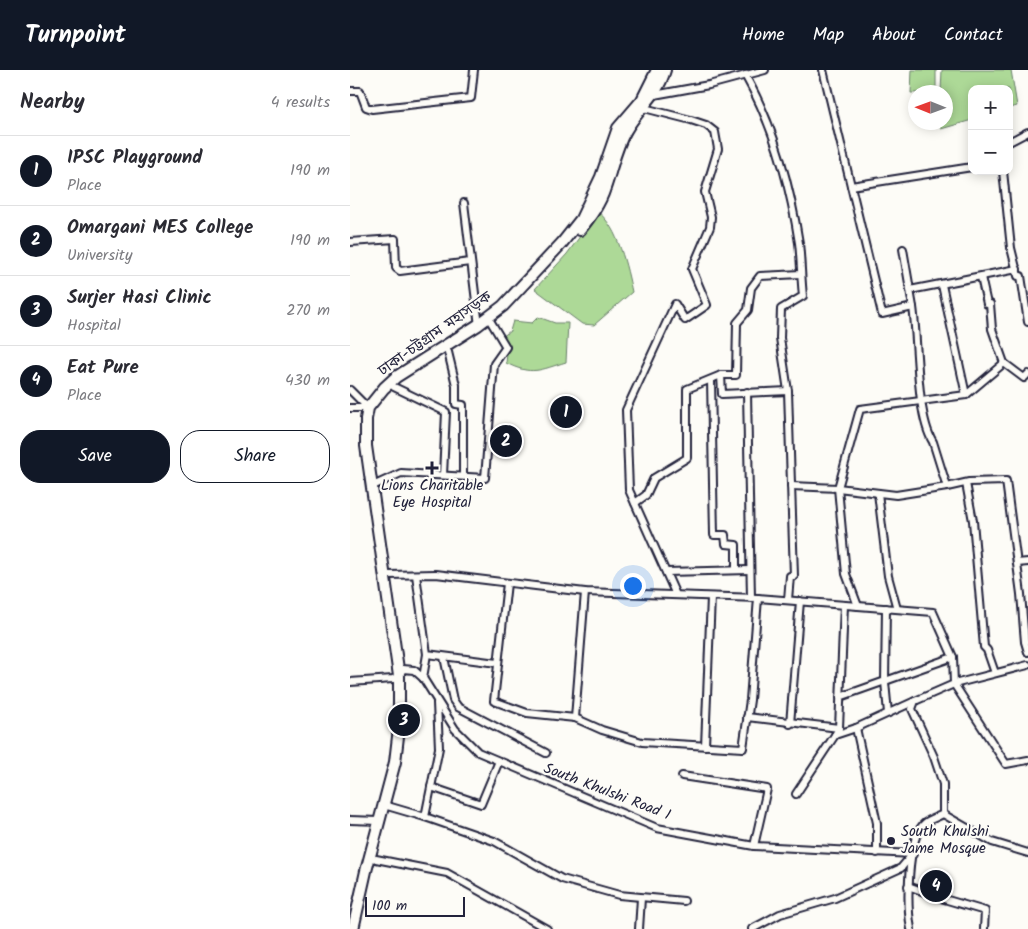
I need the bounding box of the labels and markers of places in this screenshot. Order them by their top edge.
pin: 1 [550,393,582,431]
pin: 2 [490,422,522,460]
marker: Lions Charitable Eye Hospital [425,461,439,475]
place label: Lions Charitable Eye Hospital [381,474,484,515]
pin: 3 [388,701,420,739]
place label: South Khulshi Jame Mosque [901,820,990,861]
marker: South Khulshi Jame Mosque [885,835,897,847]
pin: 4 [920,867,952,905]

